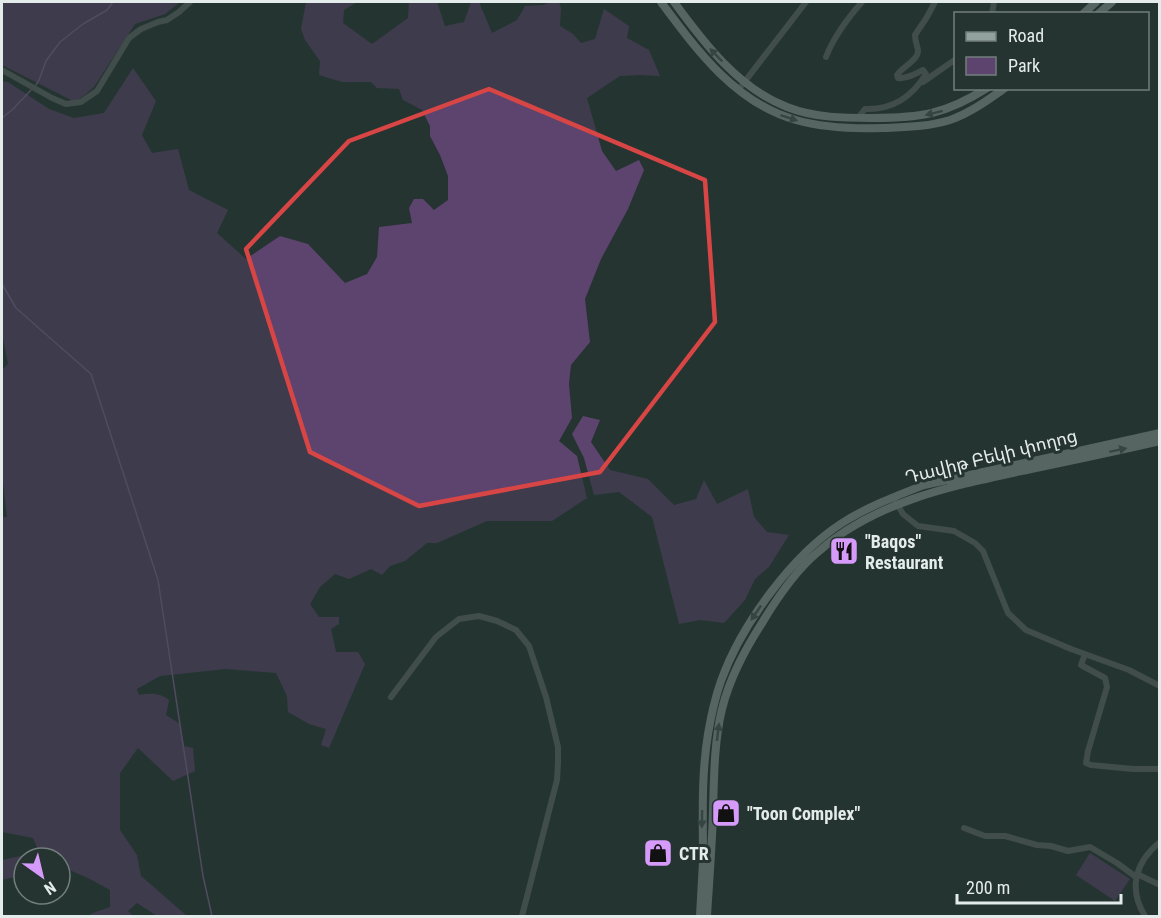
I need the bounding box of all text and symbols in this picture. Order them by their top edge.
legend [954,12,1149,90]
text: Road [1008,25,1044,46]
one-way arrow [710,49,724,63]
text: Park [1008,55,1040,76]
one-way arrow [925,108,943,118]
one-way arrow [780,114,798,123]
street label: Դավիթ Բեկի փողոց [903,424,1079,488]
one-way arrow [1109,445,1128,454]
place label: "Baqos" Restaurant [865,531,944,573]
restaurant icon: "Baqos" Restaurant [828,535,860,567]
one-way arrow [750,605,762,621]
one-way arrow [713,723,723,742]
shop icon: "Toon Complex" [710,797,742,829]
place label: "Toon Complex" [747,803,860,824]
one-way arrow [698,809,707,828]
shop icon: CTR [642,837,674,869]
place label: CTR [679,843,709,864]
north arrow [12,846,72,906]
scale bar [957,867,1120,905]
text: N [41,877,59,899]
text: 200 m [966,877,1010,898]

